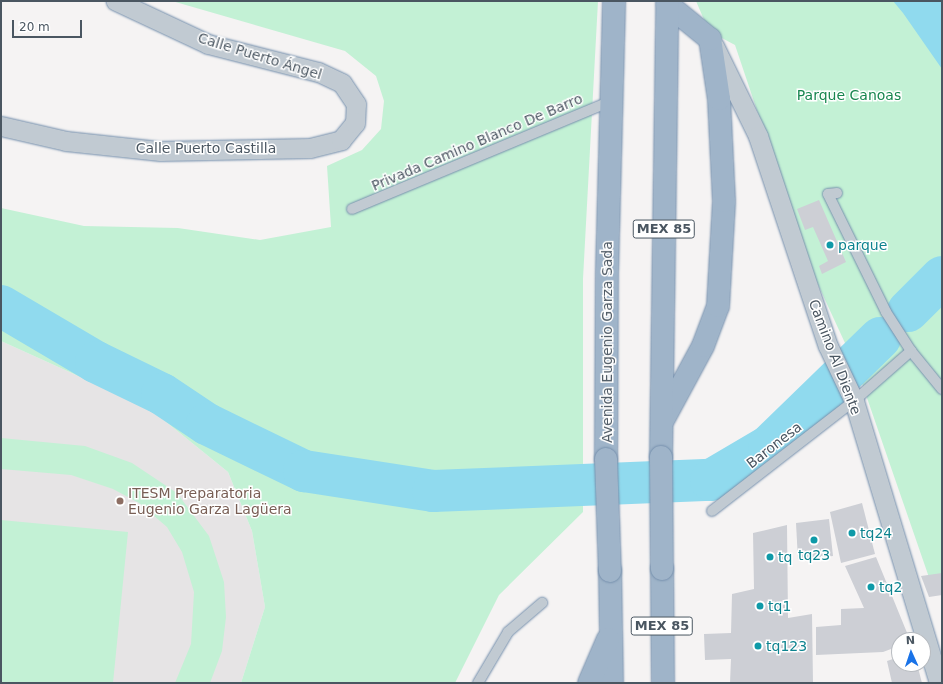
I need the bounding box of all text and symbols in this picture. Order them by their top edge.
scale bar [14,12,84,38]
text: 20 m [19,20,50,34]
street label: Calle Puerto Ángel [196,29,324,83]
park label: Parque Canoas [797,87,901,103]
street label: Privada Camino Blanco De Barro [369,90,585,194]
street label: Calle Puerto Castilla [136,140,276,156]
road number: MEX 85 [632,218,696,240]
place label: parque [838,237,887,253]
marker: parque [825,240,835,250]
street label: Avenida Eugenio Garza Sada [599,241,615,443]
street label: Camino Al Diente [805,297,865,417]
street label: Baronesa [743,418,805,472]
place label: ITESM Preparatoria Eugenio Garza Lagüera [128,485,292,518]
marker: ITESM Preparatoria Eugenio Garza Lagüera [115,496,125,506]
place label: tq24 [860,525,892,541]
marker: tq24 [847,528,857,538]
marker: tq23 [809,535,819,545]
place label: tq23 [798,547,830,563]
place label: tq [778,549,792,565]
marker: tq [765,552,775,562]
place label: tq2 [879,579,902,595]
marker: tq2 [866,582,876,592]
place label: tq1 [768,598,791,614]
marker: tq1 [755,601,765,611]
road number: MEX 85 [630,615,694,637]
north arrow [891,632,931,672]
text: N [905,634,915,647]
place label: tq123 [766,638,807,654]
marker: tq123 [753,641,763,651]

